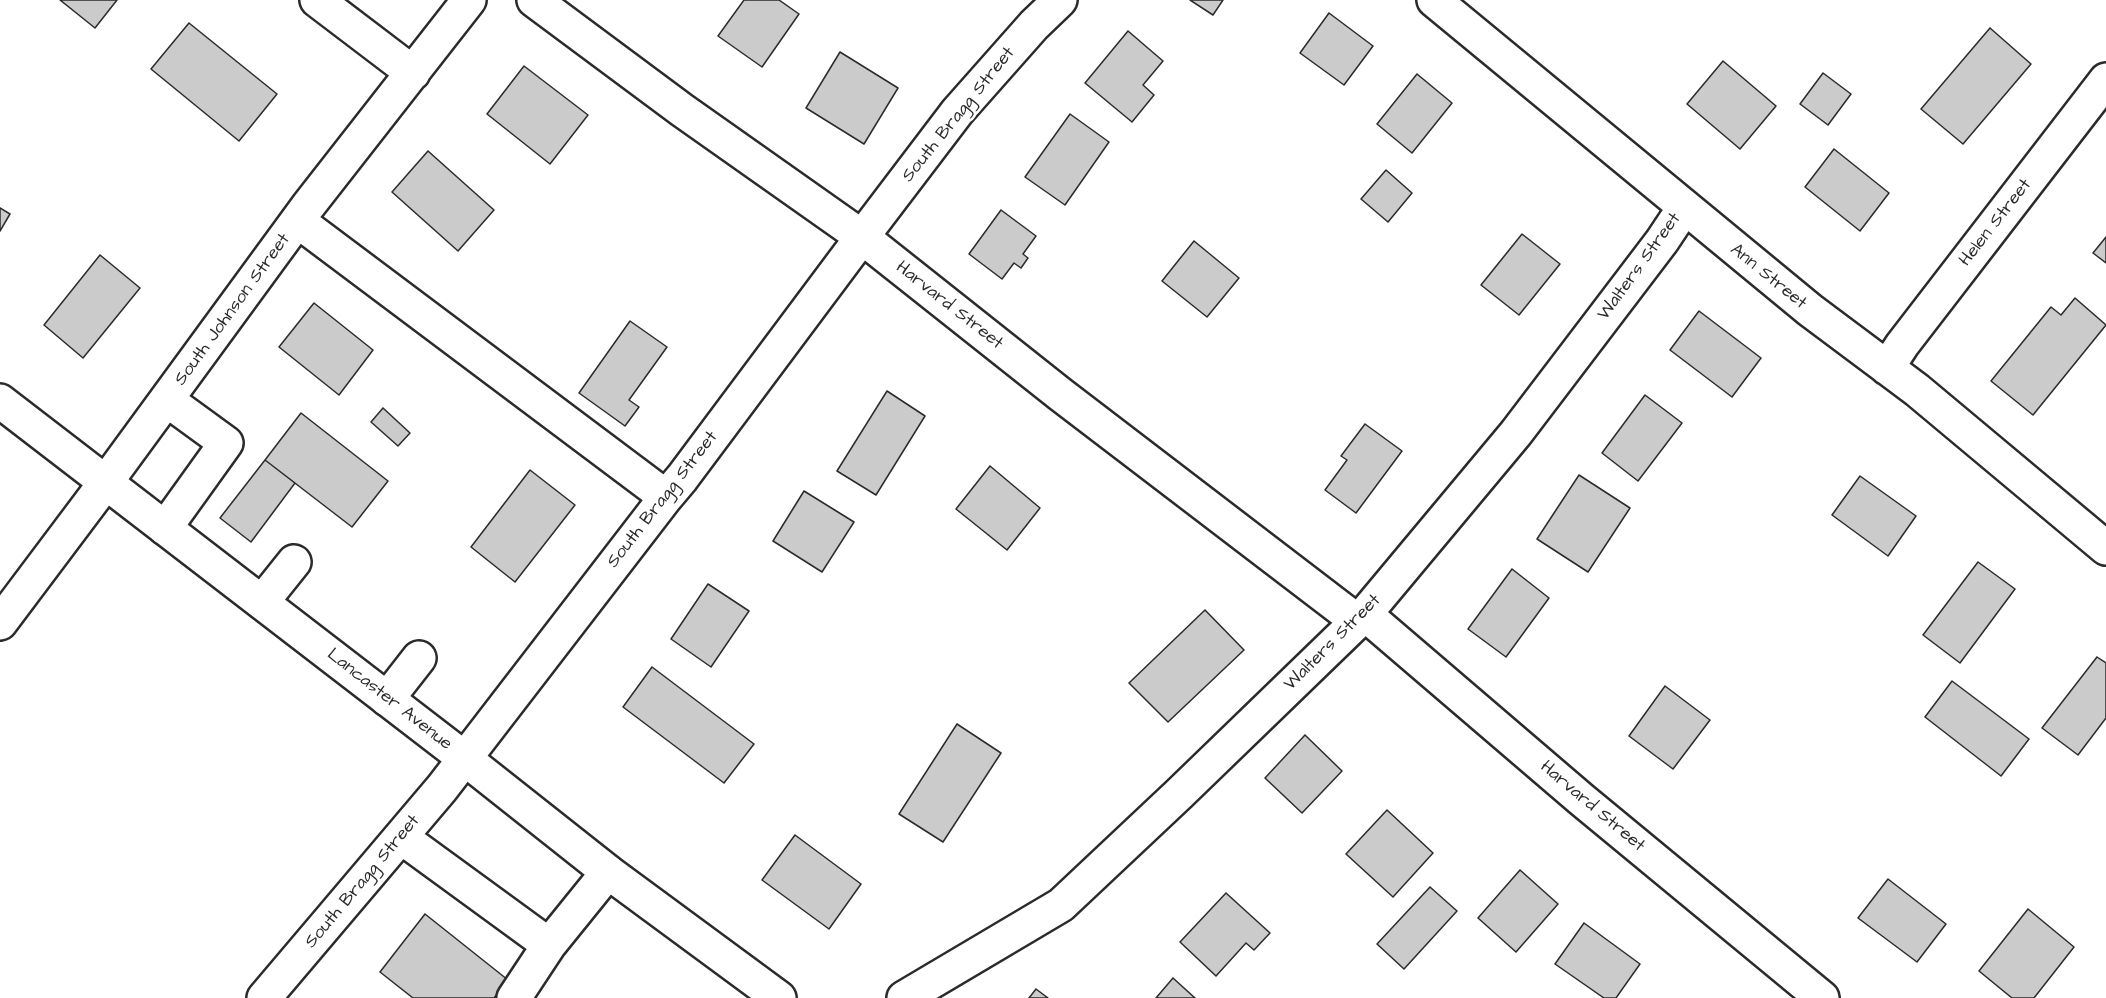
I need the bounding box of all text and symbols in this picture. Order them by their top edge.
street label: South Bragg Street [898,43,1020,187]
street label: Helen Street [1955,175,2037,271]
street label: Walters Street [1594,209,1686,325]
street label: South Johnson Street [171,230,295,390]
street label: Ann Street [1725,240,1811,314]
street label: Harvard Street [891,257,1007,355]
street label: South Bragg Street [603,427,723,573]
street label: Walters Street [1280,590,1386,696]
street label: Lancaster Avenue [322,644,456,756]
street label: Harvard Street [1535,757,1649,857]
street label: South Bragg Street [301,811,425,953]

